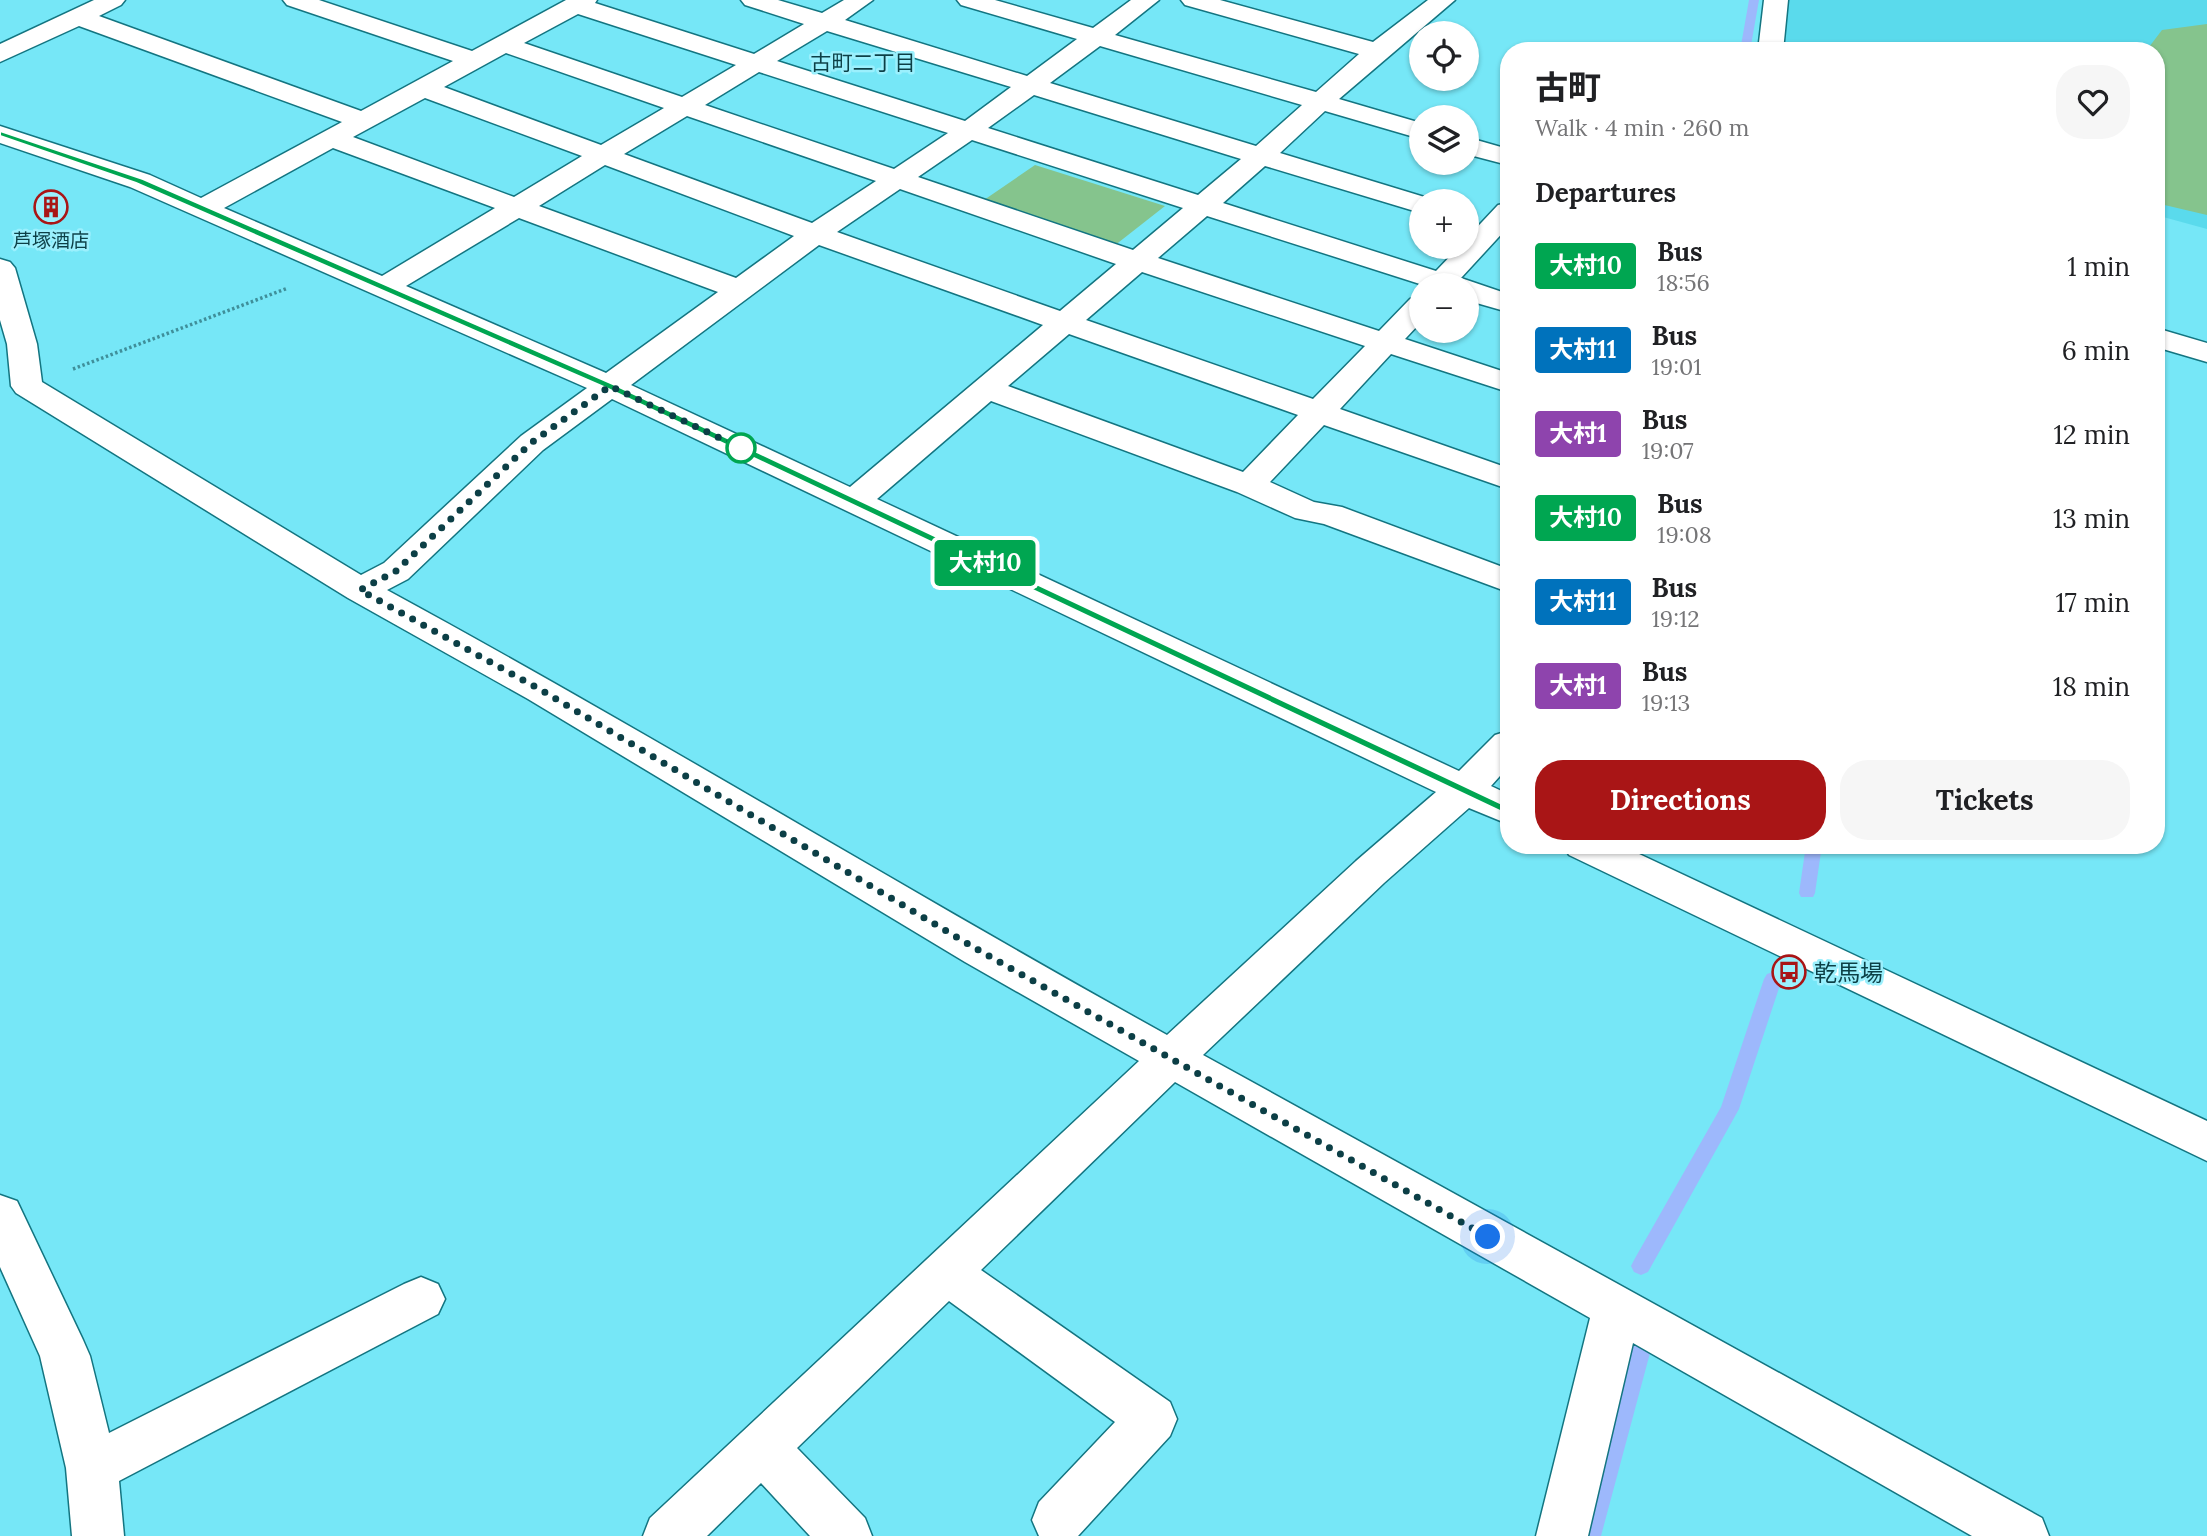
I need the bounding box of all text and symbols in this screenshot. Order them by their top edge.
map controls [1409,21,1479,343]
button: locate [1409,21,1479,91]
district label: 古町二丁目 [811,49,916,76]
button: heart [2056,65,2130,139]
text: 古町 [1535,66,1601,108]
button: layers [1409,105,1479,175]
text: Walk · 4 min · 260 m [1535,113,1749,142]
text: Departures [1535,176,1676,209]
building icon: 芦塚酒店 [32,188,70,226]
button: + [1409,189,1479,259]
place label: 芦塚酒店 [13,228,89,252]
text: Bus [1657,235,1703,268]
text: 大村10 [1549,250,1622,281]
text: 1 min [2067,250,2130,283]
text: 18:56 [1657,268,1710,297]
button: − [1409,273,1479,343]
text: Bus [1652,319,1697,352]
text: 大村11 [1549,334,1617,365]
text: 6 min [2062,334,2130,367]
text: 19:01 [1652,352,1702,381]
text: Bus [1642,403,1687,436]
text: 大村1 [1549,418,1607,449]
text: 12 min [2053,418,2130,451]
unlabelled marker [726,433,756,463]
text: 19:07 [1642,436,1694,465]
text: Bus [1657,487,1703,520]
text: 大村10 [1549,502,1622,533]
text: 13 min [2053,502,2130,535]
text: 19:08 [1657,520,1712,549]
line badge: 大村10 [936,540,1034,586]
text: 大村10 [948,547,1022,578]
text: Bus [1652,571,1697,604]
text: 大村11 [1549,586,1617,617]
text: 17 min [2055,586,2130,619]
text: 19:12 [1652,604,1700,633]
text: Bus [1642,655,1687,688]
text: 大村1 [1549,670,1607,701]
text: 18 min [2053,670,2130,703]
text: 19:13 [1642,688,1690,717]
button: Directions [1535,760,1826,840]
button: Tickets [1840,760,2130,840]
bus stop icon: 乾馬場 [1770,953,1808,991]
place label: 乾馬場 [1814,958,1883,987]
your location [1470,1219,1505,1254]

